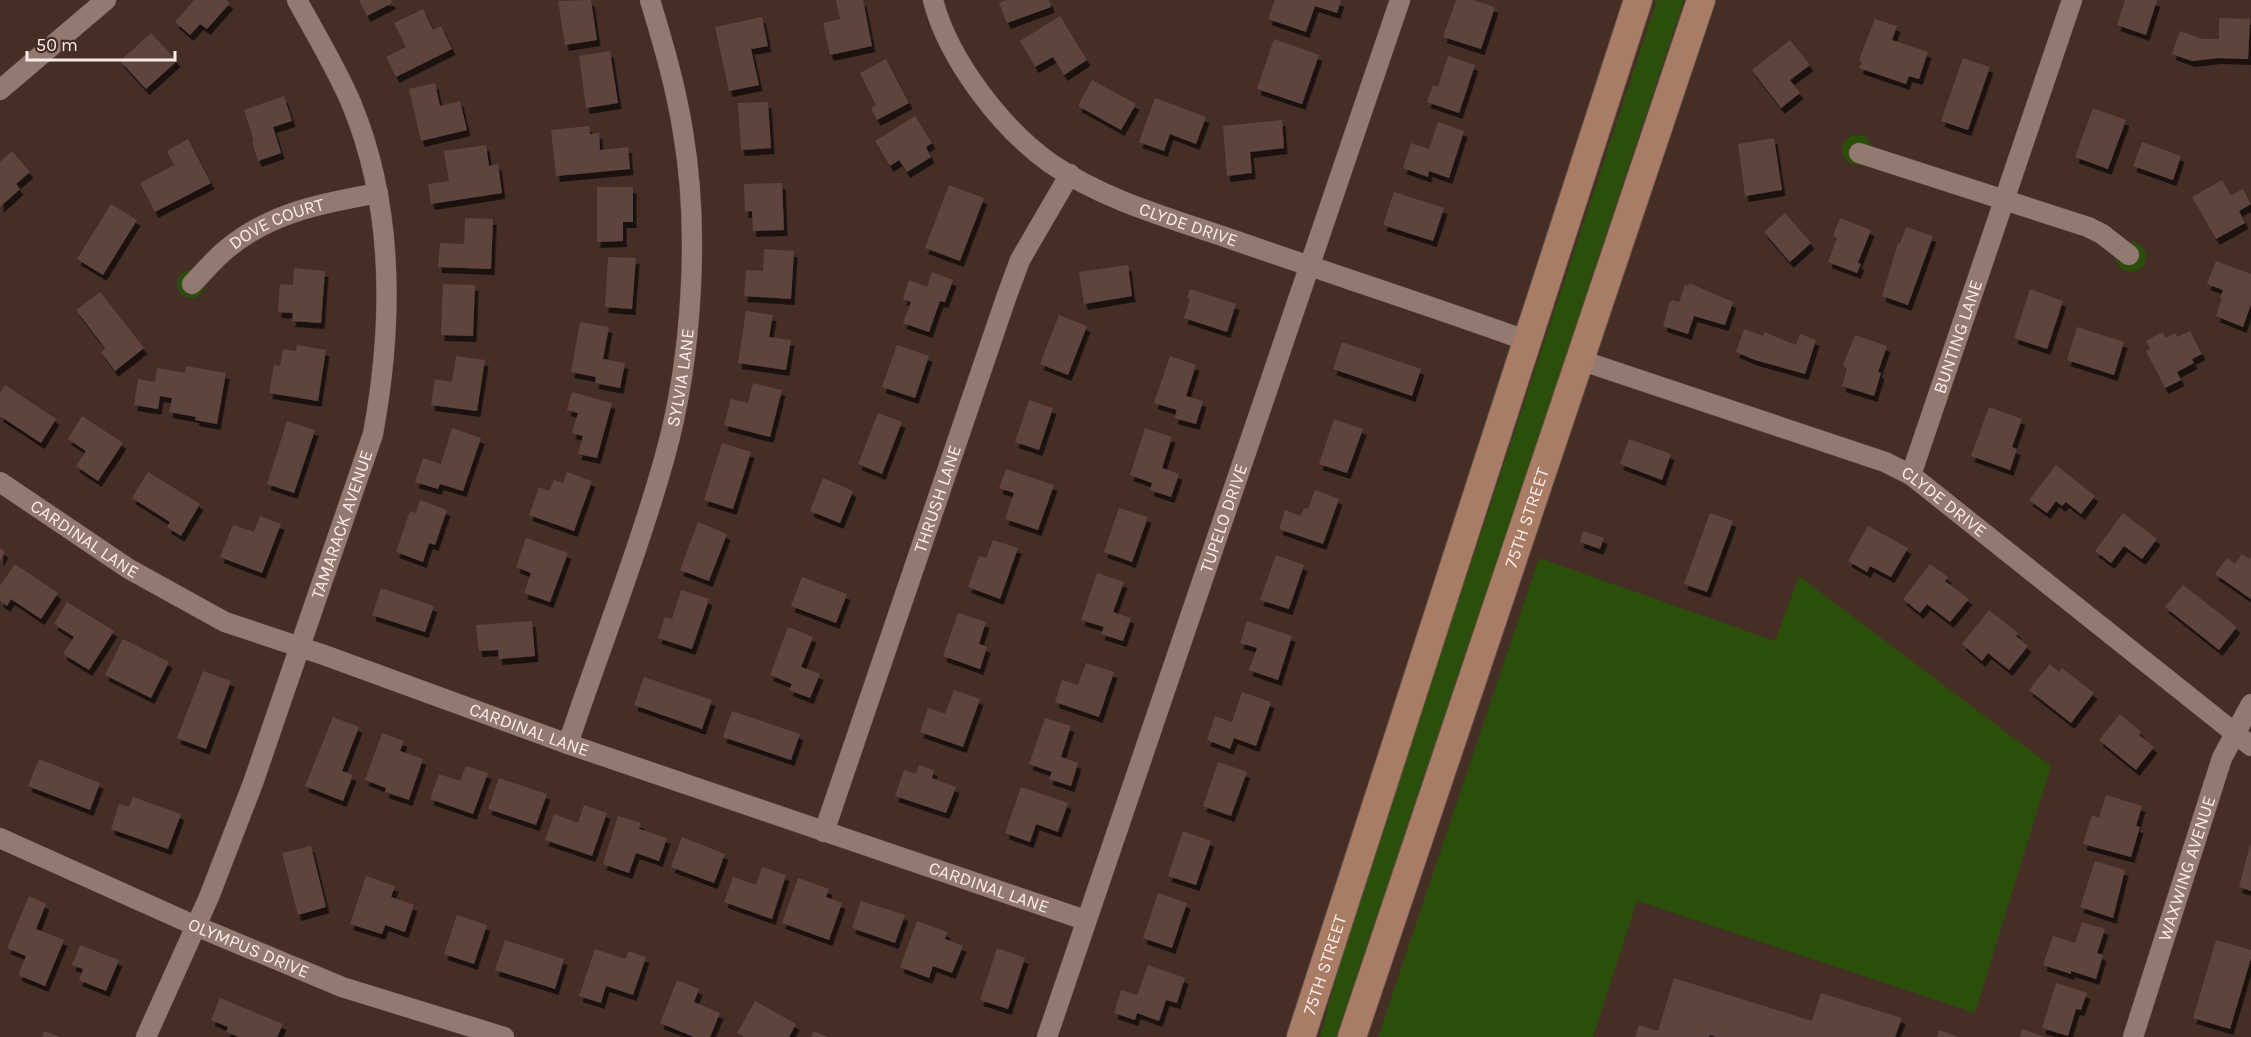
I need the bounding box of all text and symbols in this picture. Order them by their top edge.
scale bar [27,24,176,62]
text: 50 m [36,34,78,56]
street label: DOVE COURT [225,193,326,254]
street label: CLYDE DRIVE [1136,198,1241,252]
street label: BUNTING LANE [1928,277,1987,396]
street label: SYLVIA LANE [662,328,699,429]
street label: THRUSH LANE [909,442,966,556]
street label: TAMARACK AVENUE [306,447,378,602]
street label: TUPELO DRIVE [1195,461,1252,575]
street label: CLYDE DRIVE [1898,461,1991,542]
street label: 75TH STREET [1500,465,1554,570]
street label: CARDINAL LANE [26,495,143,583]
street label: CARDINAL LANE [466,698,592,761]
street label: WAXWING AVENUE [2153,793,2220,944]
street label: CARDINAL LANE [926,857,1052,918]
street label: 75TH STREET [1298,912,1351,1018]
street label: OLYMPUS DRIVE [185,913,313,983]

